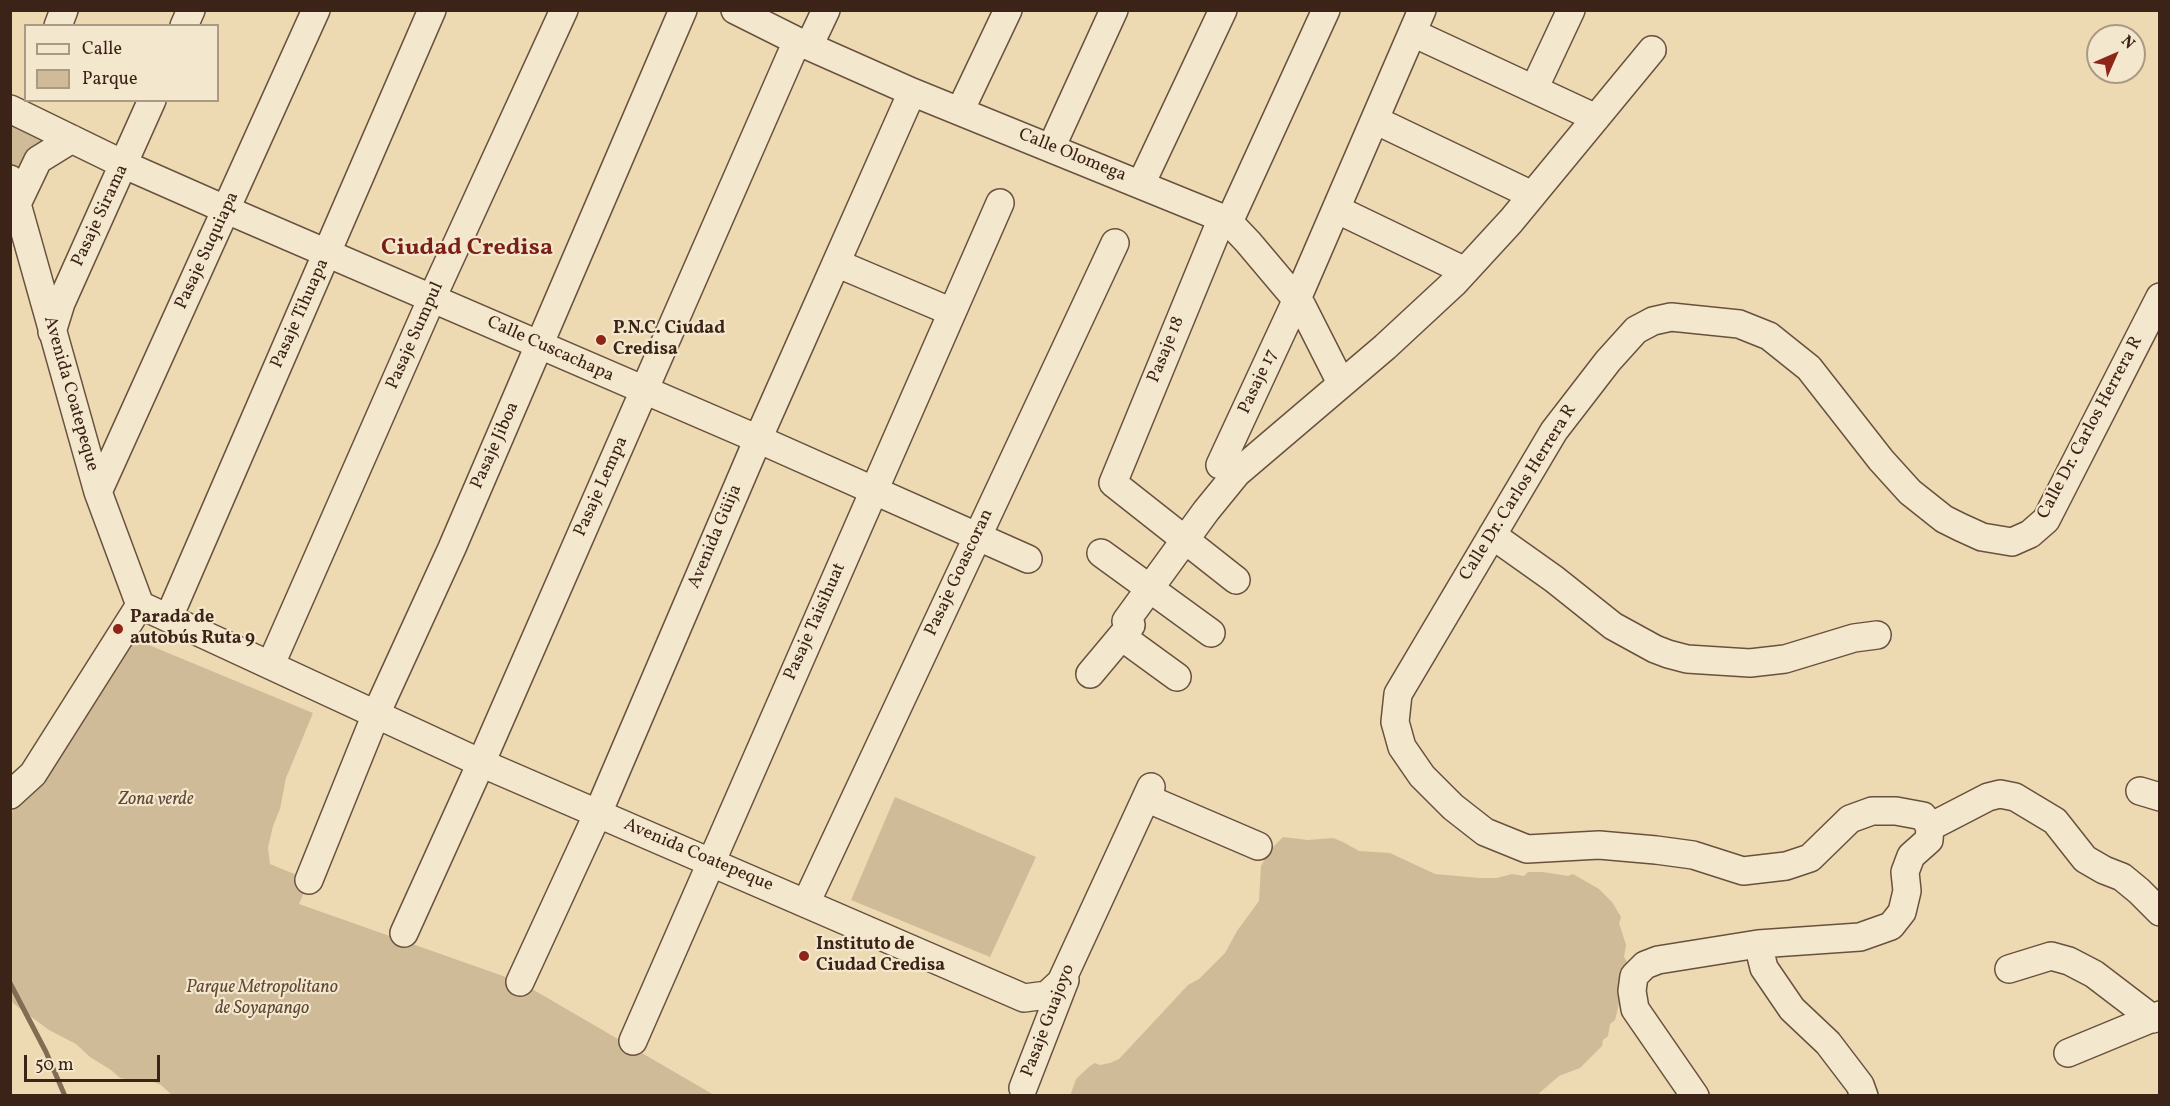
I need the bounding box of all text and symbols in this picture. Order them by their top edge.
legend [24,24,219,102]
north arrow [2086,24,2146,84]
text: N [2115,31,2139,55]
text: Calle [82,37,122,62]
text: Parque [82,67,137,92]
street label: Calle Olomega [1015,125,1129,187]
street label: Pasaje Sirama [68,162,134,270]
street label: Pasaje Suquiapa [171,189,245,313]
district label: Ciudad Credisa [381,236,553,264]
street label: Pasaje Tihuapa [267,256,335,372]
street label: Pasaje Sumpul [383,279,449,393]
street label: Calle Cuscachapa [483,312,617,388]
street label: Avenida Coatepeque [38,314,102,474]
street label: Pasaje 18 [1144,314,1190,386]
place label: P.N.C. Ciudad Credisa [613,319,725,362]
marker: P.N.C. Ciudad Credisa [594,333,608,347]
street label: Calle Dr. Carlos Herrera R [2034,333,2148,523]
street label: Pasaje 17 [1235,346,1283,418]
street label: Pasaje Jiboa [467,399,525,493]
street label: Calle Dr. Carlos Herrera R [1456,401,1582,585]
street label: Pasaje Lempa [570,434,634,540]
street label: Avenida Güija [684,482,748,592]
street label: Pasaje Goascoran [921,506,999,640]
street label: Pasaje Taisihuat [780,560,852,684]
place label: Parada de autobús Ruta 9 [130,608,255,650]
marker: Parada de autobús Ruta 9 [111,622,125,636]
park label: Zona verde [118,790,194,812]
street label: Avenida Coatepeque [620,815,776,897]
place label: Instituto de Ciudad Credisa [816,935,945,978]
marker: Instituto de Ciudad Credisa [797,949,811,963]
street label: Pasaje Guajoyo [1018,961,1080,1081]
park label: Parque Metropolitano de Soyapango [186,978,338,1020]
scale bar [27,1043,164,1081]
text: 50 m [35,1053,74,1078]

